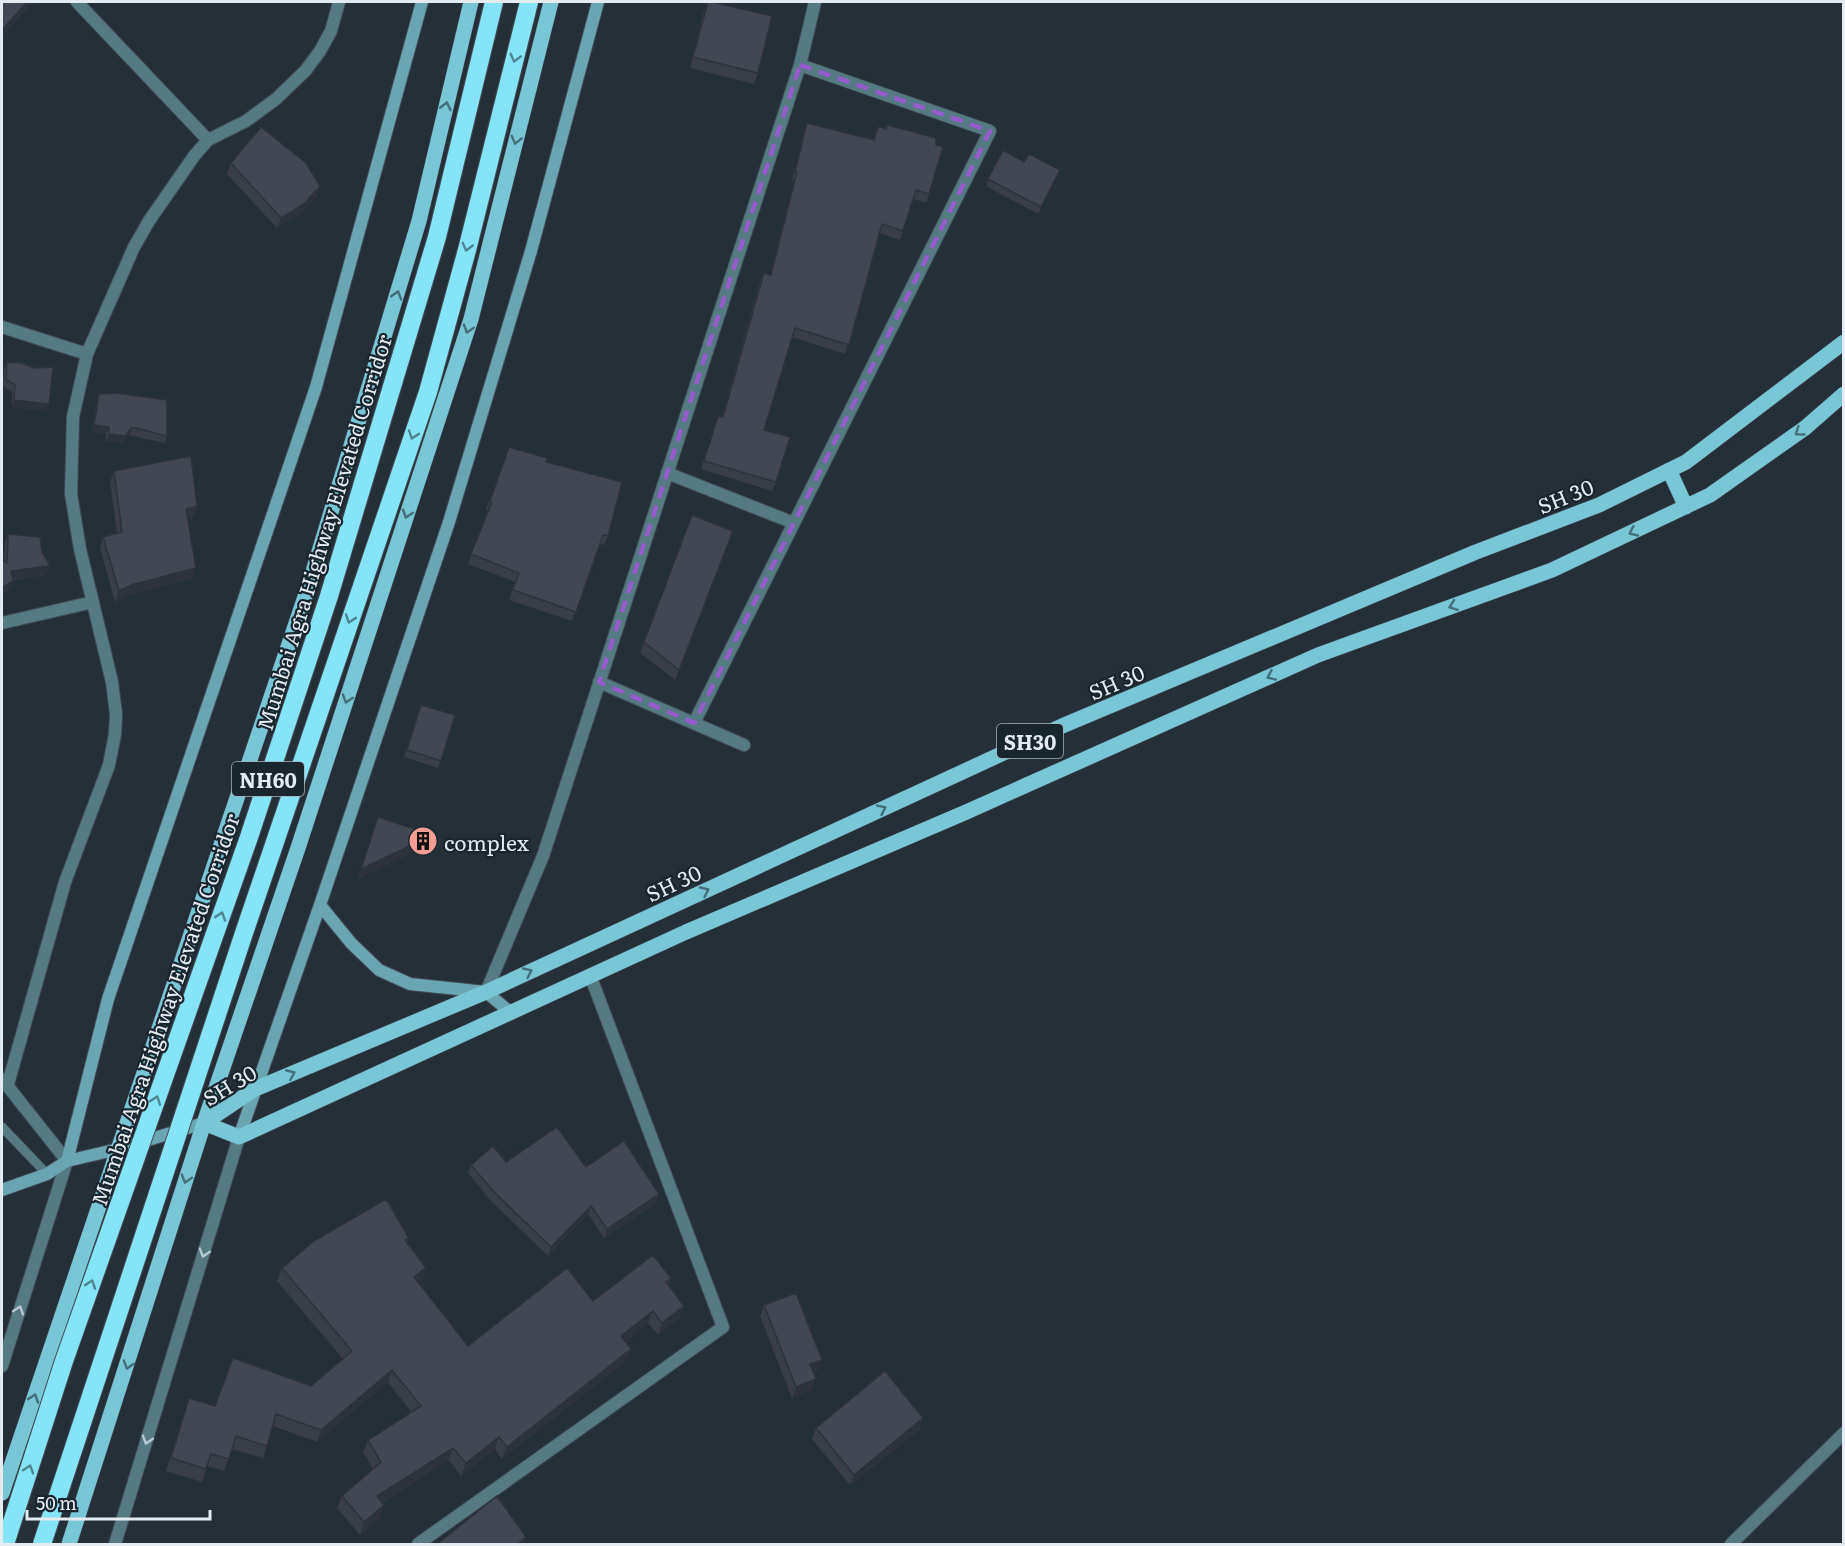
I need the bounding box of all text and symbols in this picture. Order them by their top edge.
one-way arrow [509,53,522,63]
one-way arrow [439,101,452,111]
one-way arrow [511,134,523,145]
one-way arrow [462,242,475,252]
one-way arrow [390,290,402,301]
one-way arrow [462,323,475,334]
street label: Mumbai Agra Highway Elevated Corridor [248,330,398,734]
one-way arrow [1795,425,1806,436]
one-way arrow [408,429,420,440]
street label: SH 30 [1532,470,1598,520]
one-way arrow [402,508,414,519]
one-way arrow [1628,525,1639,537]
one-way arrow [1448,599,1459,612]
one-way arrow [345,613,358,624]
street label: SH 30 [1083,655,1149,707]
one-way arrow [1266,669,1277,681]
one-way arrow [341,693,354,704]
road number: SH30 [997,724,1063,758]
road number: NH60 [232,762,304,796]
one-way arrow [876,804,887,816]
street label: Mumbai Agra Highway Elevated Corridor [82,809,246,1209]
building icon: complex [407,825,439,857]
place label: complex [444,826,529,857]
street label: SH 30 [640,856,706,908]
one-way arrow [699,886,710,898]
one-way arrow [214,911,227,922]
one-way arrow [522,968,533,980]
street label: SH 30 [196,1056,262,1112]
one-way arrow [285,1069,296,1081]
one-way arrow [149,1095,162,1106]
one-way arrow [181,1173,193,1184]
one-way arrow [199,1247,211,1258]
one-way arrow [84,1279,97,1290]
one-way arrow [12,1305,24,1316]
one-way arrow [123,1359,135,1370]
one-way arrow [26,1393,39,1404]
one-way arrow [142,1434,154,1445]
one-way arrow [22,1464,34,1475]
scale bar [27,1483,210,1521]
text: 50 m [36,1489,77,1516]

